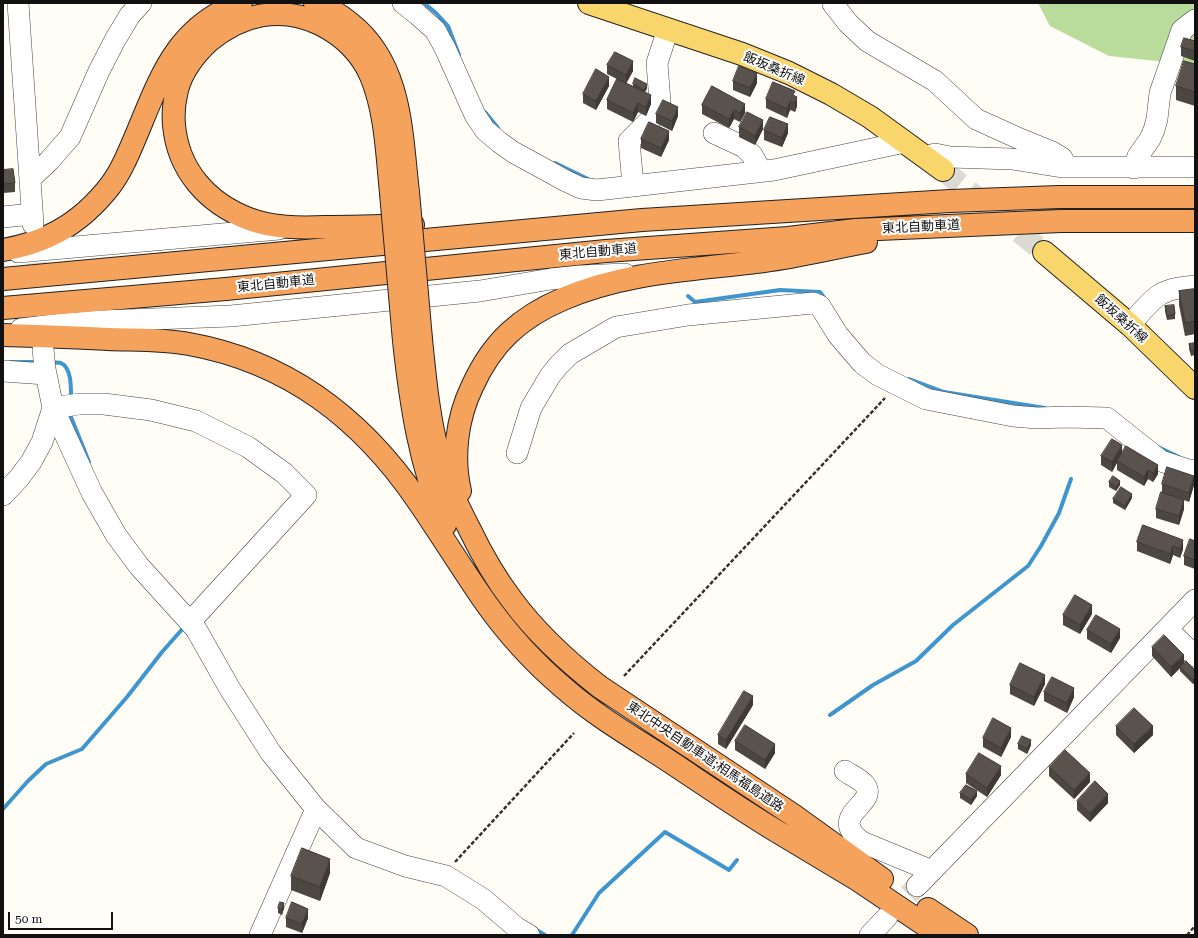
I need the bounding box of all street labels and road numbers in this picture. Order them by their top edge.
street label: 飯坂桑折線 [741,49,807,89]
street label: 東北自動車道 [882,217,960,237]
street label: 東北自動車道 [558,241,638,263]
street label: 東北自動車道 [236,272,316,296]
street label: 飯坂桑折線 [1092,291,1150,347]
street label: 東北中央自動車道;相馬福島道路 [624,699,786,815]

